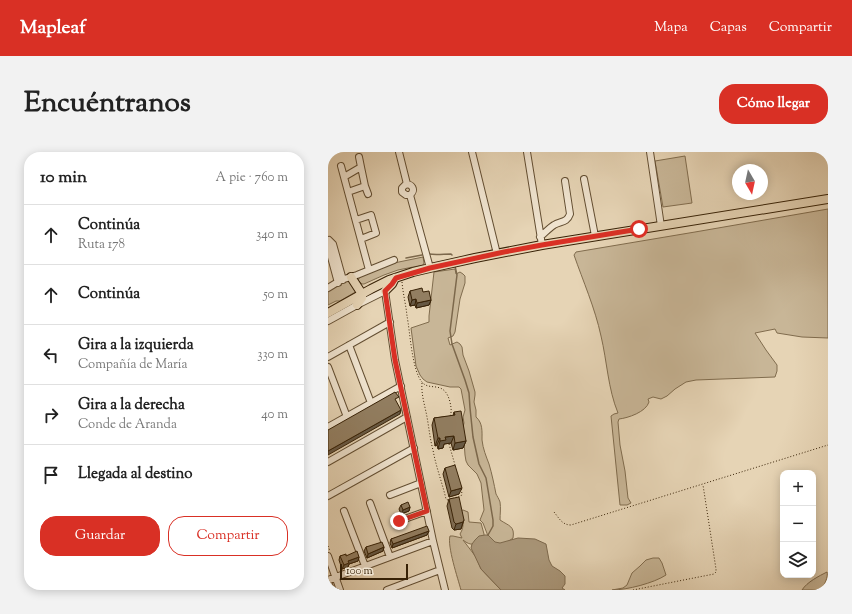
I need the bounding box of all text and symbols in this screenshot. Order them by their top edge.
text: Mapleaf [20,15,86,42]
text: Mapa [654,18,688,38]
text: Capas [710,18,747,38]
text: Compartir [769,18,832,38]
text: Encuéntranos [24,84,191,124]
button: Cómo llegar [719,84,828,124]
north arrow [732,164,768,200]
text: 10 min [40,166,87,190]
text: A pie · 760 m [216,169,288,187]
text: Continúa [78,215,140,236]
route start [630,220,648,238]
icon: ahead [40,224,62,246]
text: 340 m [256,226,288,244]
text: Ruta 178 [78,236,125,254]
icon: ahead [40,284,62,306]
text: Continúa [78,284,140,305]
text: 50 m [263,286,288,304]
text: Gira a la izquierda [78,335,194,356]
icon: left [40,344,62,366]
text: 330 m [257,346,288,364]
text: Compañía de María [78,356,188,374]
text: Gira a la derecha [78,395,185,416]
icon: right [40,404,62,426]
text: 40 m [261,406,288,424]
text: Conde de Aranda [78,416,177,434]
icon: arrive [40,464,62,486]
text: Llegada al destino [78,464,193,485]
map controls [780,470,816,578]
button: + [780,470,816,506]
button: − [780,506,816,542]
route end [390,512,408,530]
button: Guardar [40,516,160,556]
button: Compartir [168,516,288,556]
button: layers [780,542,816,578]
scale bar [340,562,408,581]
text: 100 m [346,563,373,579]

